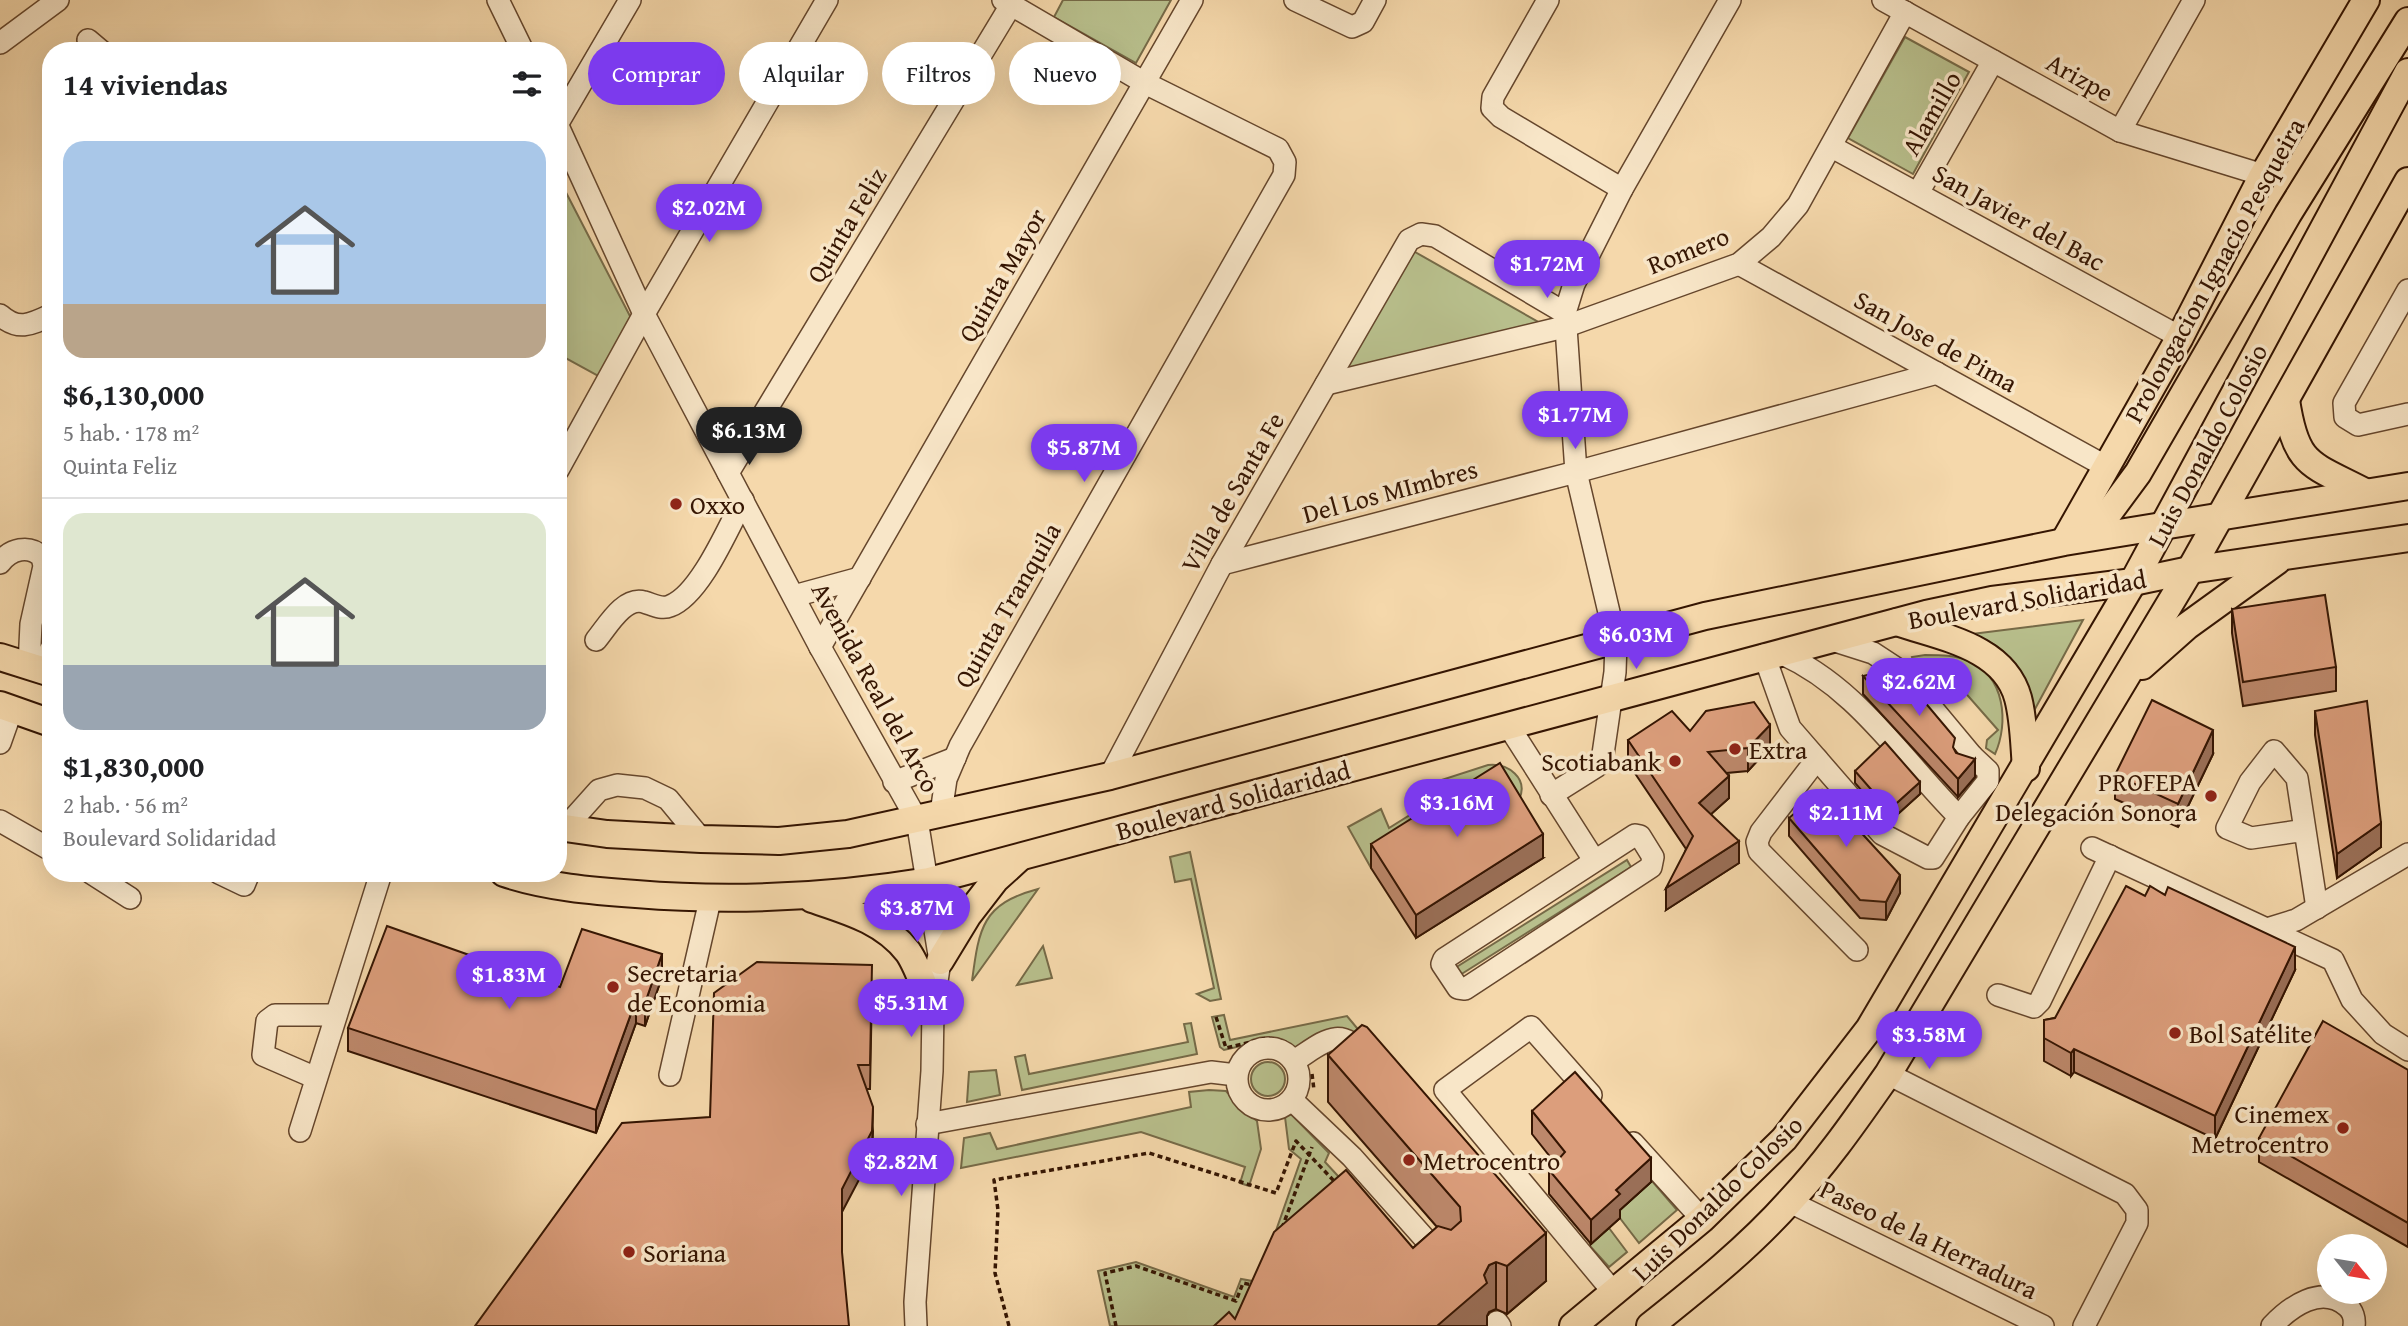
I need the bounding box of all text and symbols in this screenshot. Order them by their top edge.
chip: Comprar [588,42,725,105]
chip: Alquilar [739,42,868,105]
chip: Filtros [882,42,995,105]
chip: Nuevo [1009,42,1121,105]
street label: Arizpe [2039,43,2121,111]
text: 14 viviendas [63,62,228,106]
street label: Alamillo [1891,64,1971,162]
icon: filters [508,65,546,103]
street label: Prolongacion Ignacio Pesqueira [2114,110,2314,429]
street label: San Javier del Bac [1926,153,2112,281]
street label: Quinta Feliz [796,160,896,290]
pin: $2.02M [652,184,766,244]
icon: home [242,187,368,313]
text: $2.02M [672,190,746,223]
street label: Quinta Mayor [948,200,1056,349]
street label: Romero [1641,216,1735,284]
pin: $1.72M [1490,240,1604,300]
text: $1.72M [1510,246,1584,279]
street label: San Jose de Pima [1847,280,2025,402]
street label: Luis Donaldo Colosio [2137,336,2277,554]
text: $6,130,000 [63,372,204,416]
pin: $1.77M [1518,392,1632,451]
text: $1.77M [1538,397,1612,430]
street label: Villa de Santa Fe [1170,405,1294,579]
pin: $6.13M [692,407,806,467]
text: $6.13M [712,413,786,446]
text: 5 hab. · 178 m² [63,416,199,449]
pin: $5.87M [1027,424,1141,484]
text: $5.87M [1047,430,1121,463]
text: Quinta Feliz [63,449,177,482]
street label: Del Los MImbres [1298,449,1482,533]
place label: Oxxo [690,485,745,524]
marker: Oxxo [668,496,684,512]
street label: Quinta Tranquila [944,514,1071,695]
icon: home [242,559,368,685]
street label: Boulevard Solidaridad [1905,559,2149,639]
street label: Avenida Real del Arco [802,575,950,799]
pin: $6.03M [1579,612,1693,671]
text: $6.03M [1599,617,1673,650]
pin: $2.62M [1862,658,1976,718]
text: $2.62M [1882,664,1956,697]
place label: Extra [1749,730,1808,769]
marker: Extra [1727,741,1743,757]
place label: Scotiabank [1541,742,1662,781]
text: $1,830,000 [63,744,204,788]
street label: Boulevard Solidaridad [1111,750,1355,850]
marker: Scotiabank [1667,753,1683,769]
place label: PROFEPA Delegación Sonora [1995,762,2198,831]
pin: $3.16M [1400,780,1514,839]
text: $3.16M [1420,785,1494,818]
text: 2 hab. · 56 m² [63,788,188,821]
marker: PROFEPA Delegación Sonora [2203,788,2219,804]
pin: $2.11M [1789,790,1903,849]
text: $2.11M [1809,795,1883,828]
text: Boulevard Solidaridad [63,821,276,854]
pin: $3.87M [860,884,974,944]
text: $3.87M [880,890,954,923]
pin: $1.83M [452,951,566,1011]
place label: Secretaria de Economia [627,953,766,1022]
text: $1.83M [472,957,546,990]
marker: Secretaria de Economia [605,979,621,995]
pin: $5.31M [854,979,968,1039]
text: $5.31M [874,985,948,1018]
pin: $3.58M [1872,1012,1986,1071]
place label: Bol Satélite [2189,1014,2312,1053]
text: $3.58M [1892,1017,1966,1050]
marker: Bol Satélite [2167,1025,2183,1041]
place label: Cinemex Metrocentro [2192,1094,2330,1163]
street label: Luis Donaldo Colosio [1623,1106,1811,1290]
marker: Cinemex Metrocentro [2335,1120,2351,1136]
pin: $2.82M [844,1138,958,1198]
place label: Metrocentro [1423,1141,1560,1180]
text: $2.82M [864,1144,938,1177]
marker: Metrocentro [1401,1152,1417,1168]
street label: Paseo de la Herradura [1813,1169,2045,1309]
place label: Soriana [643,1233,727,1272]
north arrow [2317,1234,2387,1304]
map controls [2317,1234,2387,1304]
marker: Soriana [621,1244,637,1260]

